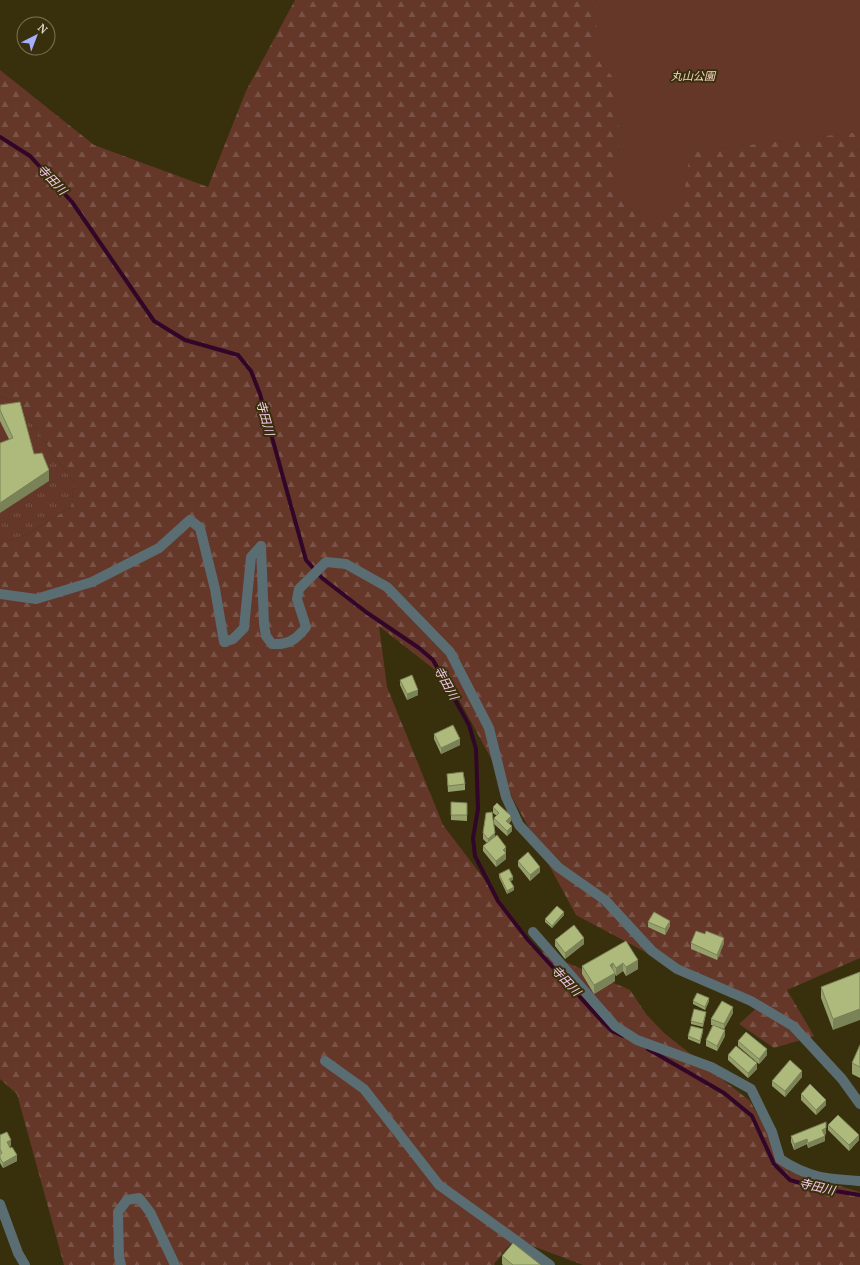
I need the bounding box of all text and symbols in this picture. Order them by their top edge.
north arrow [16,16,56,56]
text: N [35,21,51,37]
park label: 丸山公園 [671,69,717,83]
water label: 寺田川 [35,161,71,199]
water label: 寺田川 [253,398,278,439]
water label: 寺田川 [431,663,463,704]
water label: 寺田川 [549,962,585,1000]
water label: 寺田川 [798,1175,838,1198]

